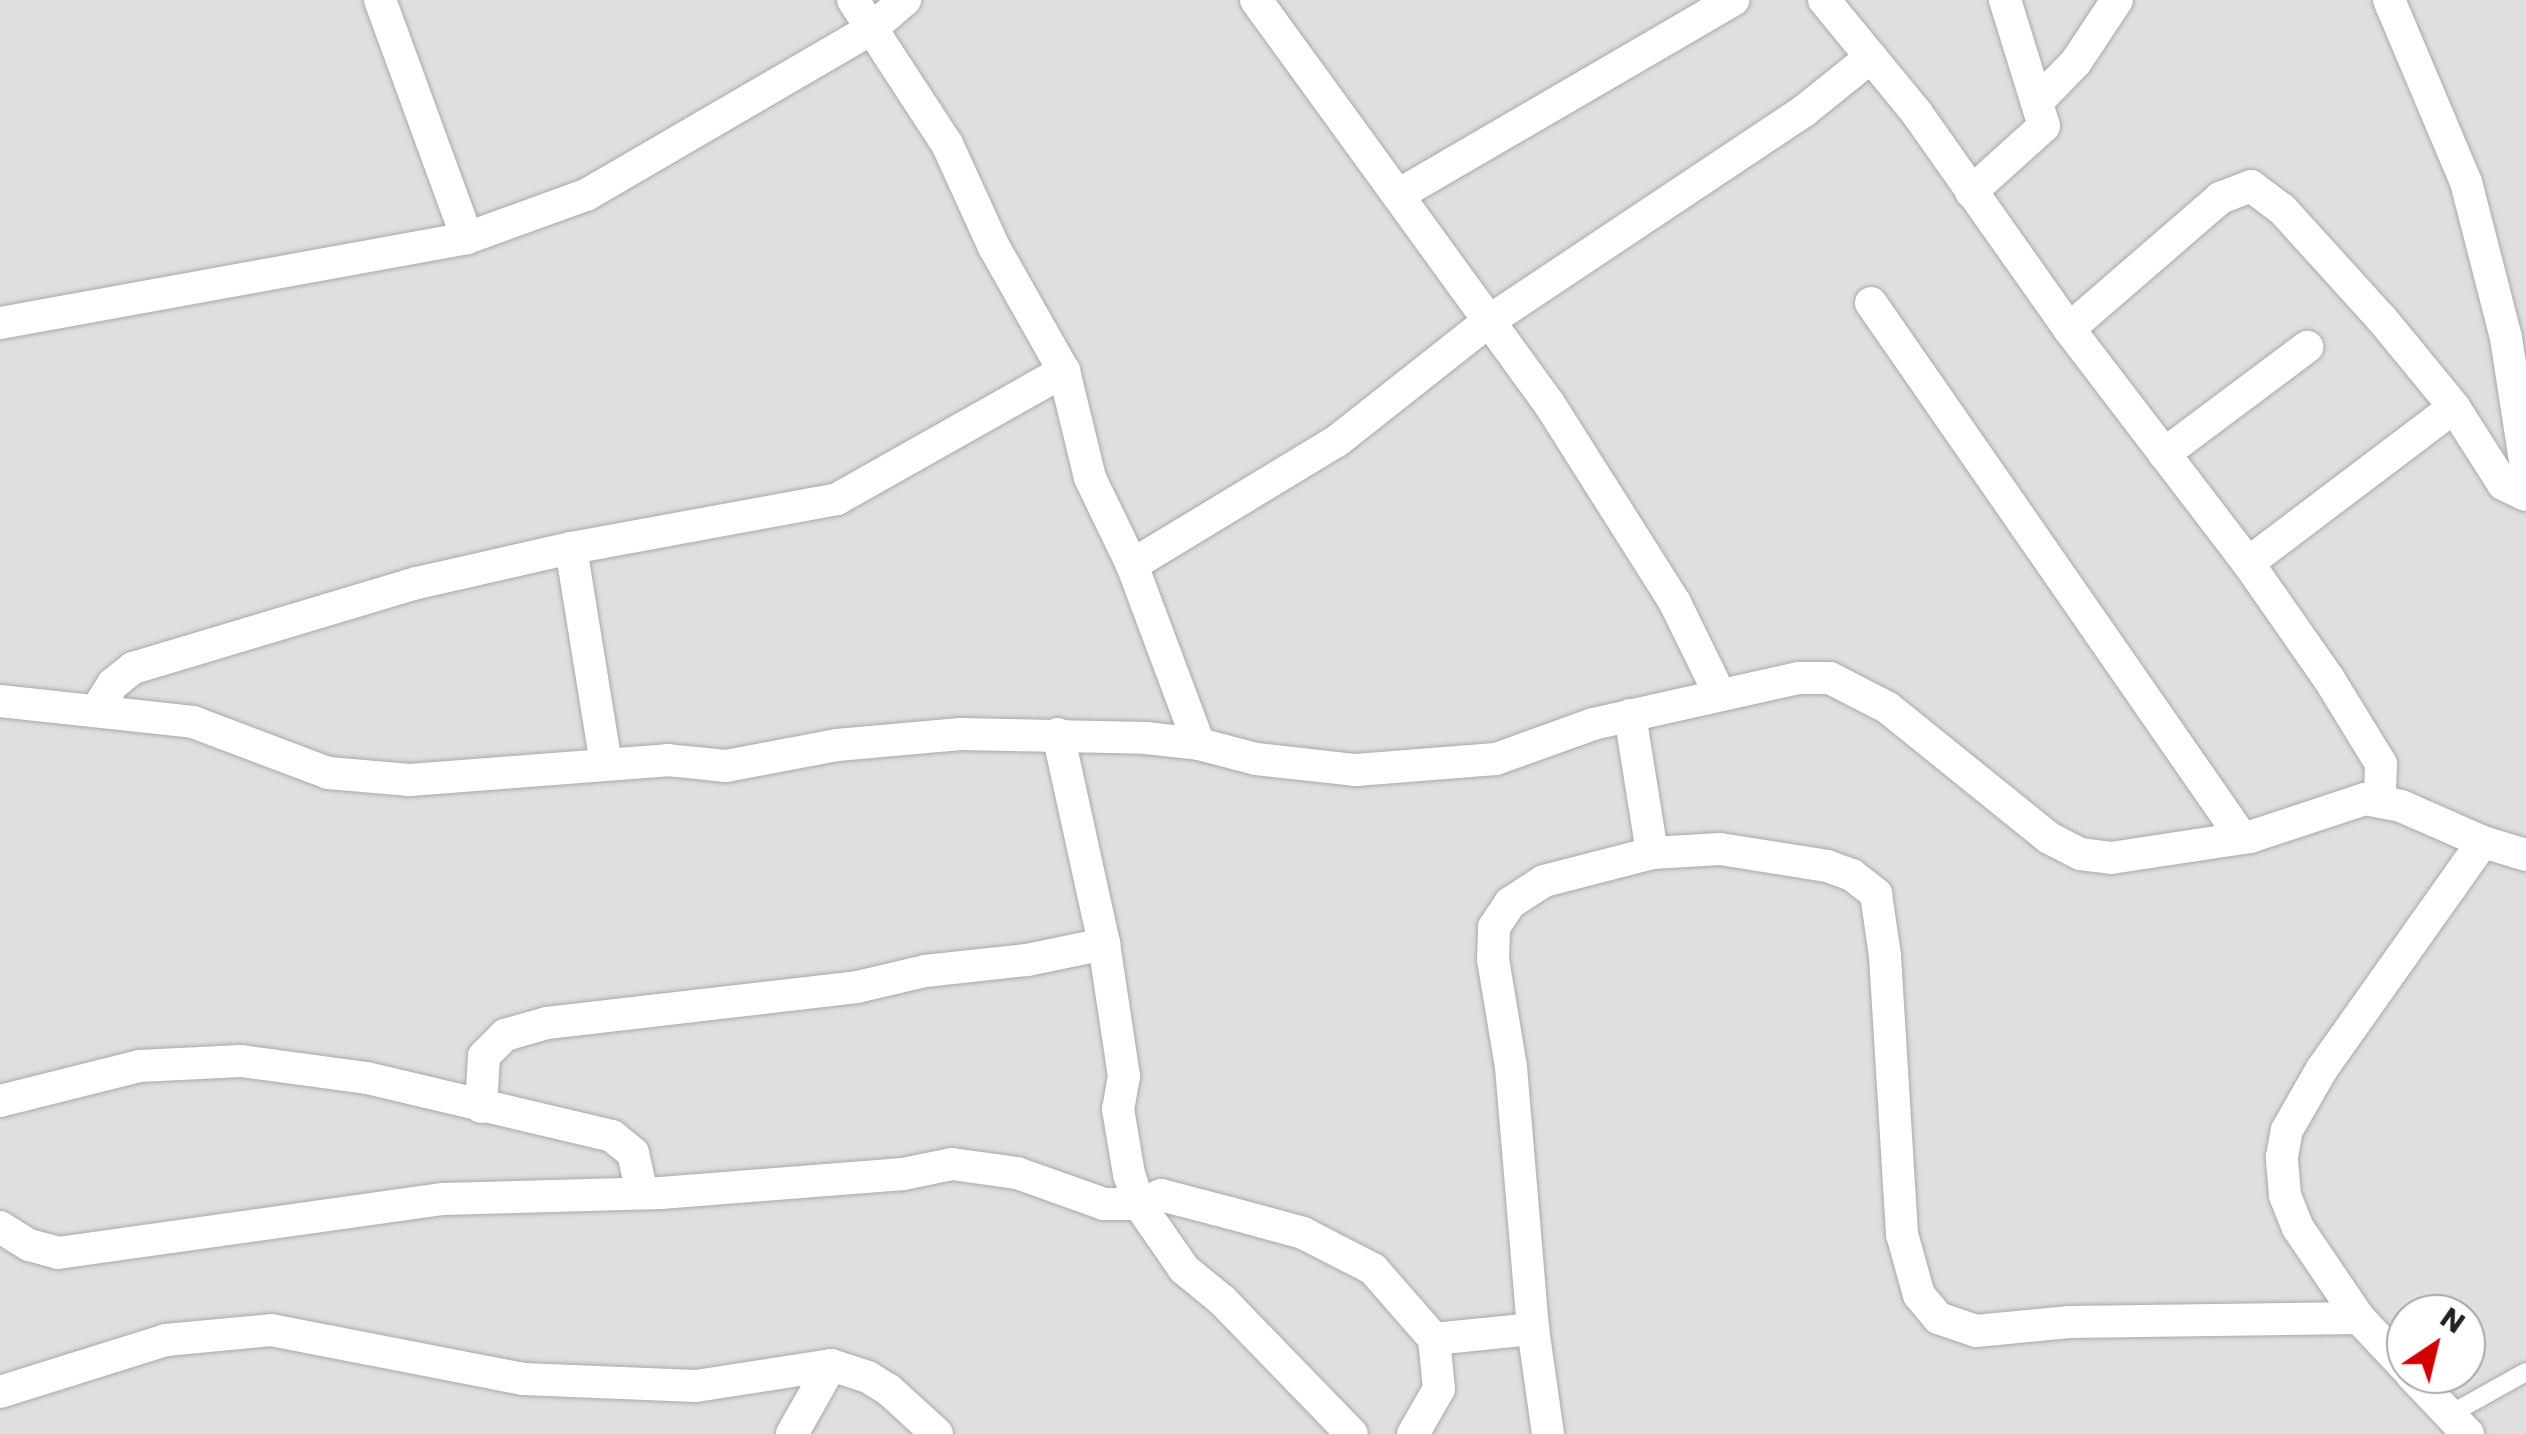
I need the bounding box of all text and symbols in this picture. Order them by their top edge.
north arrow [2386,1294,2486,1394]
text: N [2433,1299,2472,1343]

